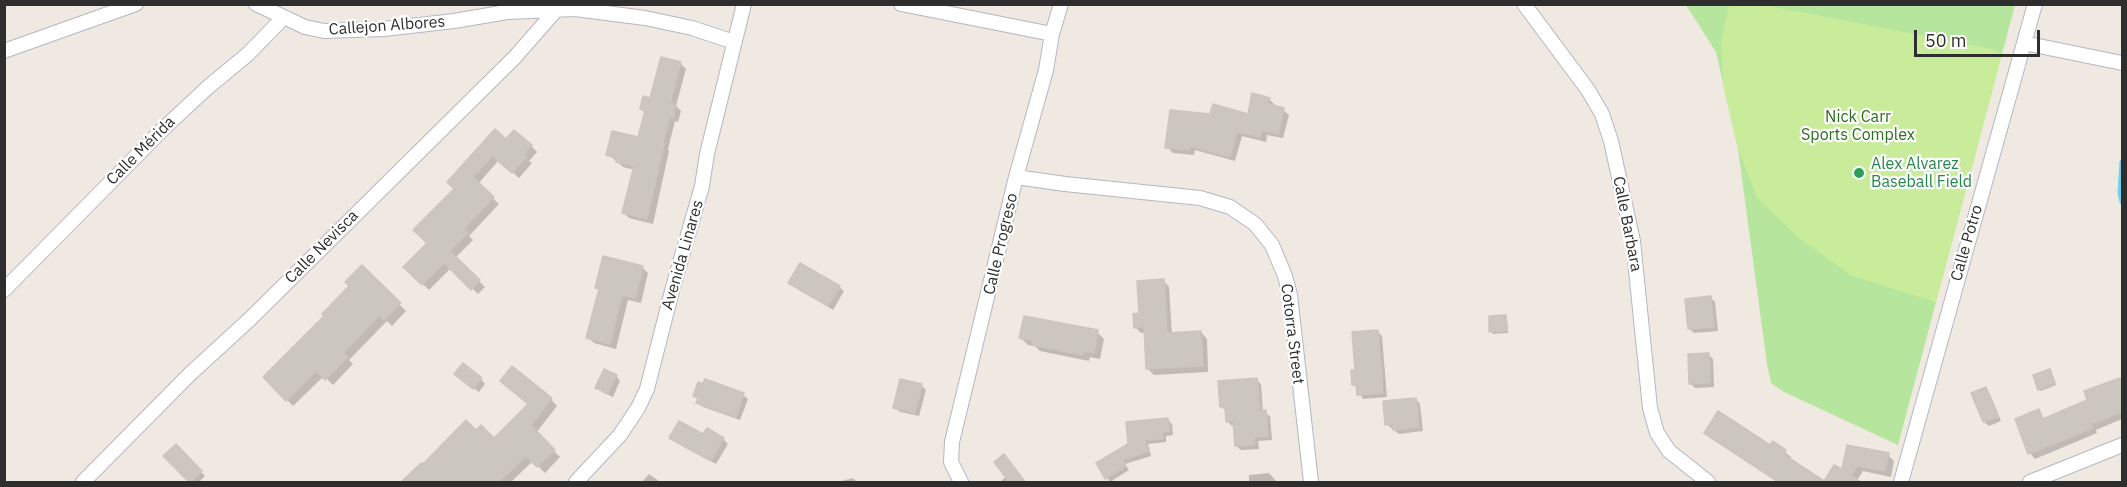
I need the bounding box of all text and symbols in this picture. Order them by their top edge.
street label: Callejon Albores [328,12,446,40]
scale bar [1917,18,2043,56]
text: 50 m [1925,29,1967,52]
park label: Nick Carr Sports Complex [1801,107,1915,145]
street label: Calle Mérida [103,113,179,189]
place label: Alex Alvarez Baseball Field [1871,154,1972,192]
marker: Alex Alvarez Baseball Field [1852,166,1866,180]
street label: Calle Barbara [1608,175,1646,273]
street label: Calle Progreso [980,191,1022,297]
street label: Avenida Linares [658,198,708,312]
street label: Calle Potro [1947,203,1987,283]
street label: Calle Nevisca [281,206,363,288]
street label: Cotorra Street [1276,283,1308,385]

